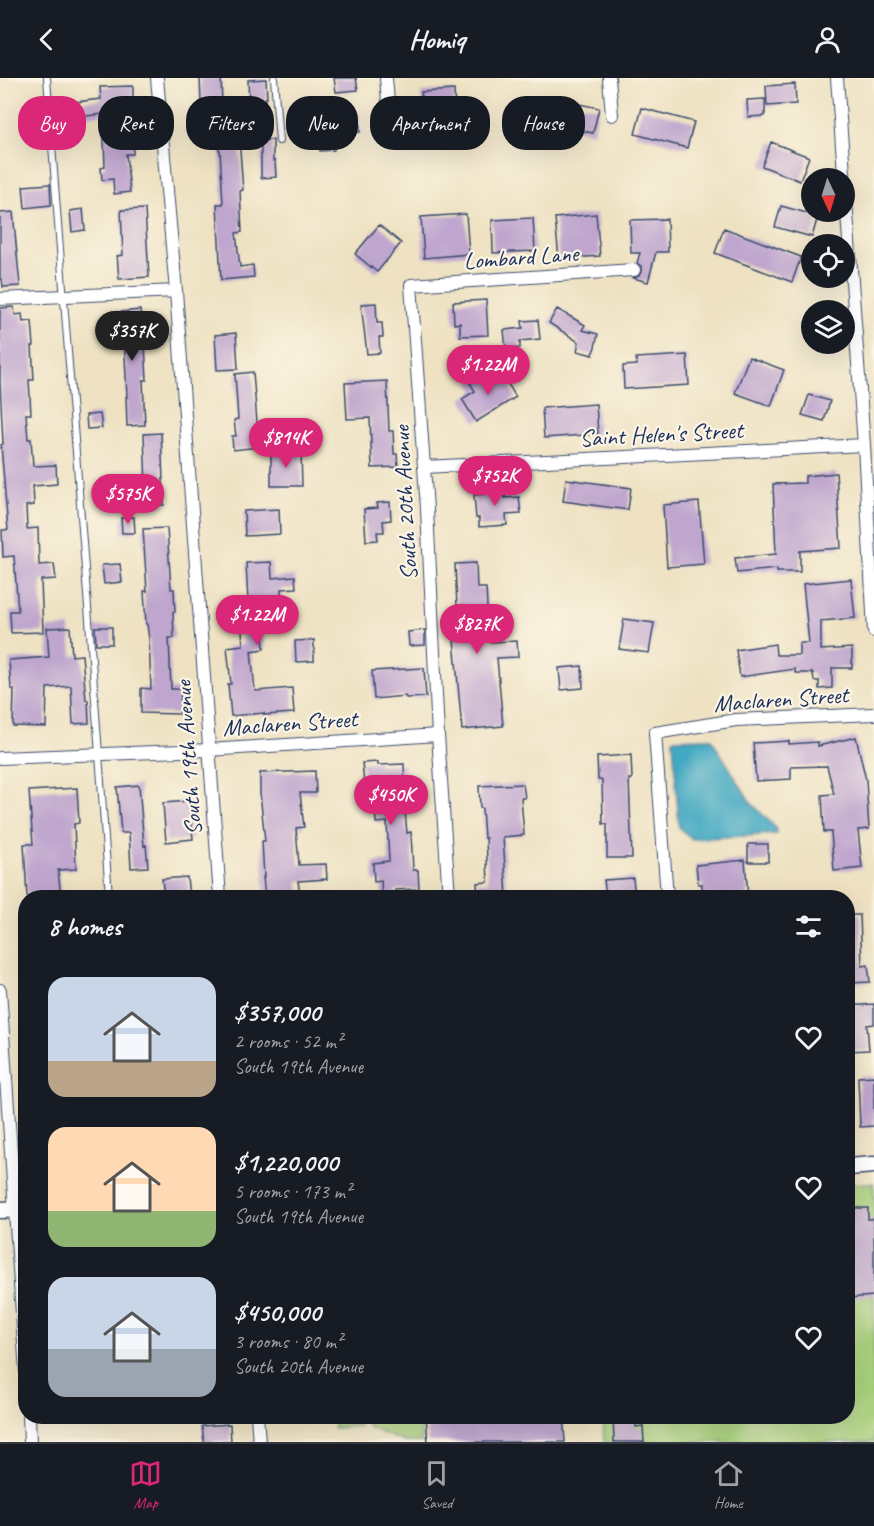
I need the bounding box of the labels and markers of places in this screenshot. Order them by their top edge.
pin: $357K [90,311,174,362]
pin: $1.22M [439,345,537,396]
pin: $814K [244,418,328,469]
pin: $752K [453,456,537,507]
pin: $575K [86,474,170,525]
pin: $1.22M [208,595,306,646]
pin: $827K [435,604,519,655]
pin: $450K [349,775,433,826]

